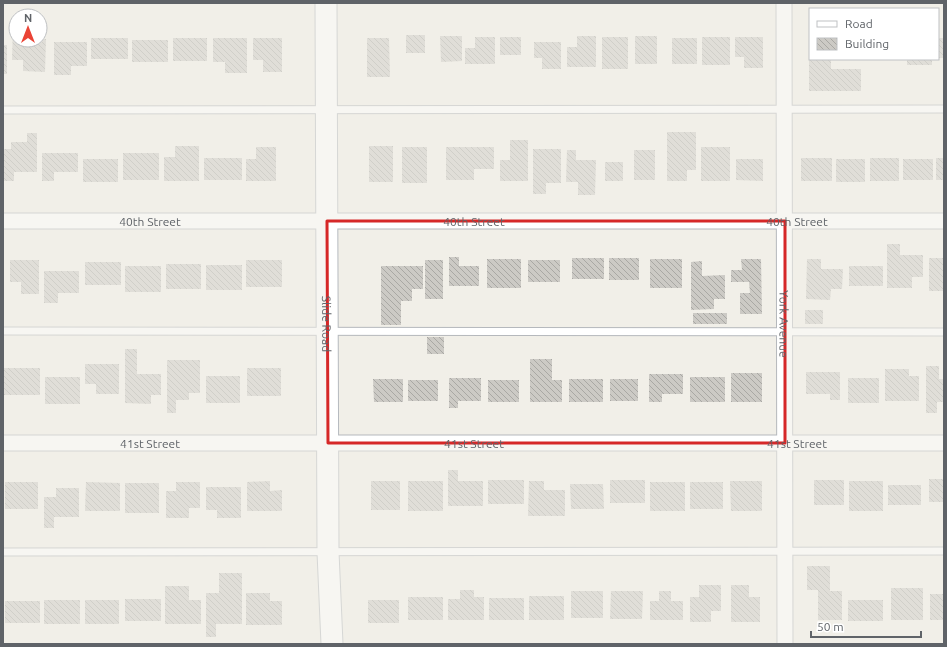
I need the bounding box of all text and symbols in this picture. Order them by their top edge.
north arrow [8,8,48,48]
legend [809,8,939,60]
text: N [24,12,32,24]
text: Road [845,17,873,30]
text: Building [845,37,889,50]
street label: 40th Street [119,215,181,228]
street label: 40th Street [443,215,505,228]
street label: 40th Street [766,215,828,228]
street label: York Avenue [778,290,791,358]
street label: Slide Road [321,296,334,352]
street label: 41st Street [120,437,180,450]
street label: 41st Street [444,437,504,450]
street label: 41st Street [767,437,827,450]
scale bar [811,613,921,639]
text: 50 m [817,620,844,633]

